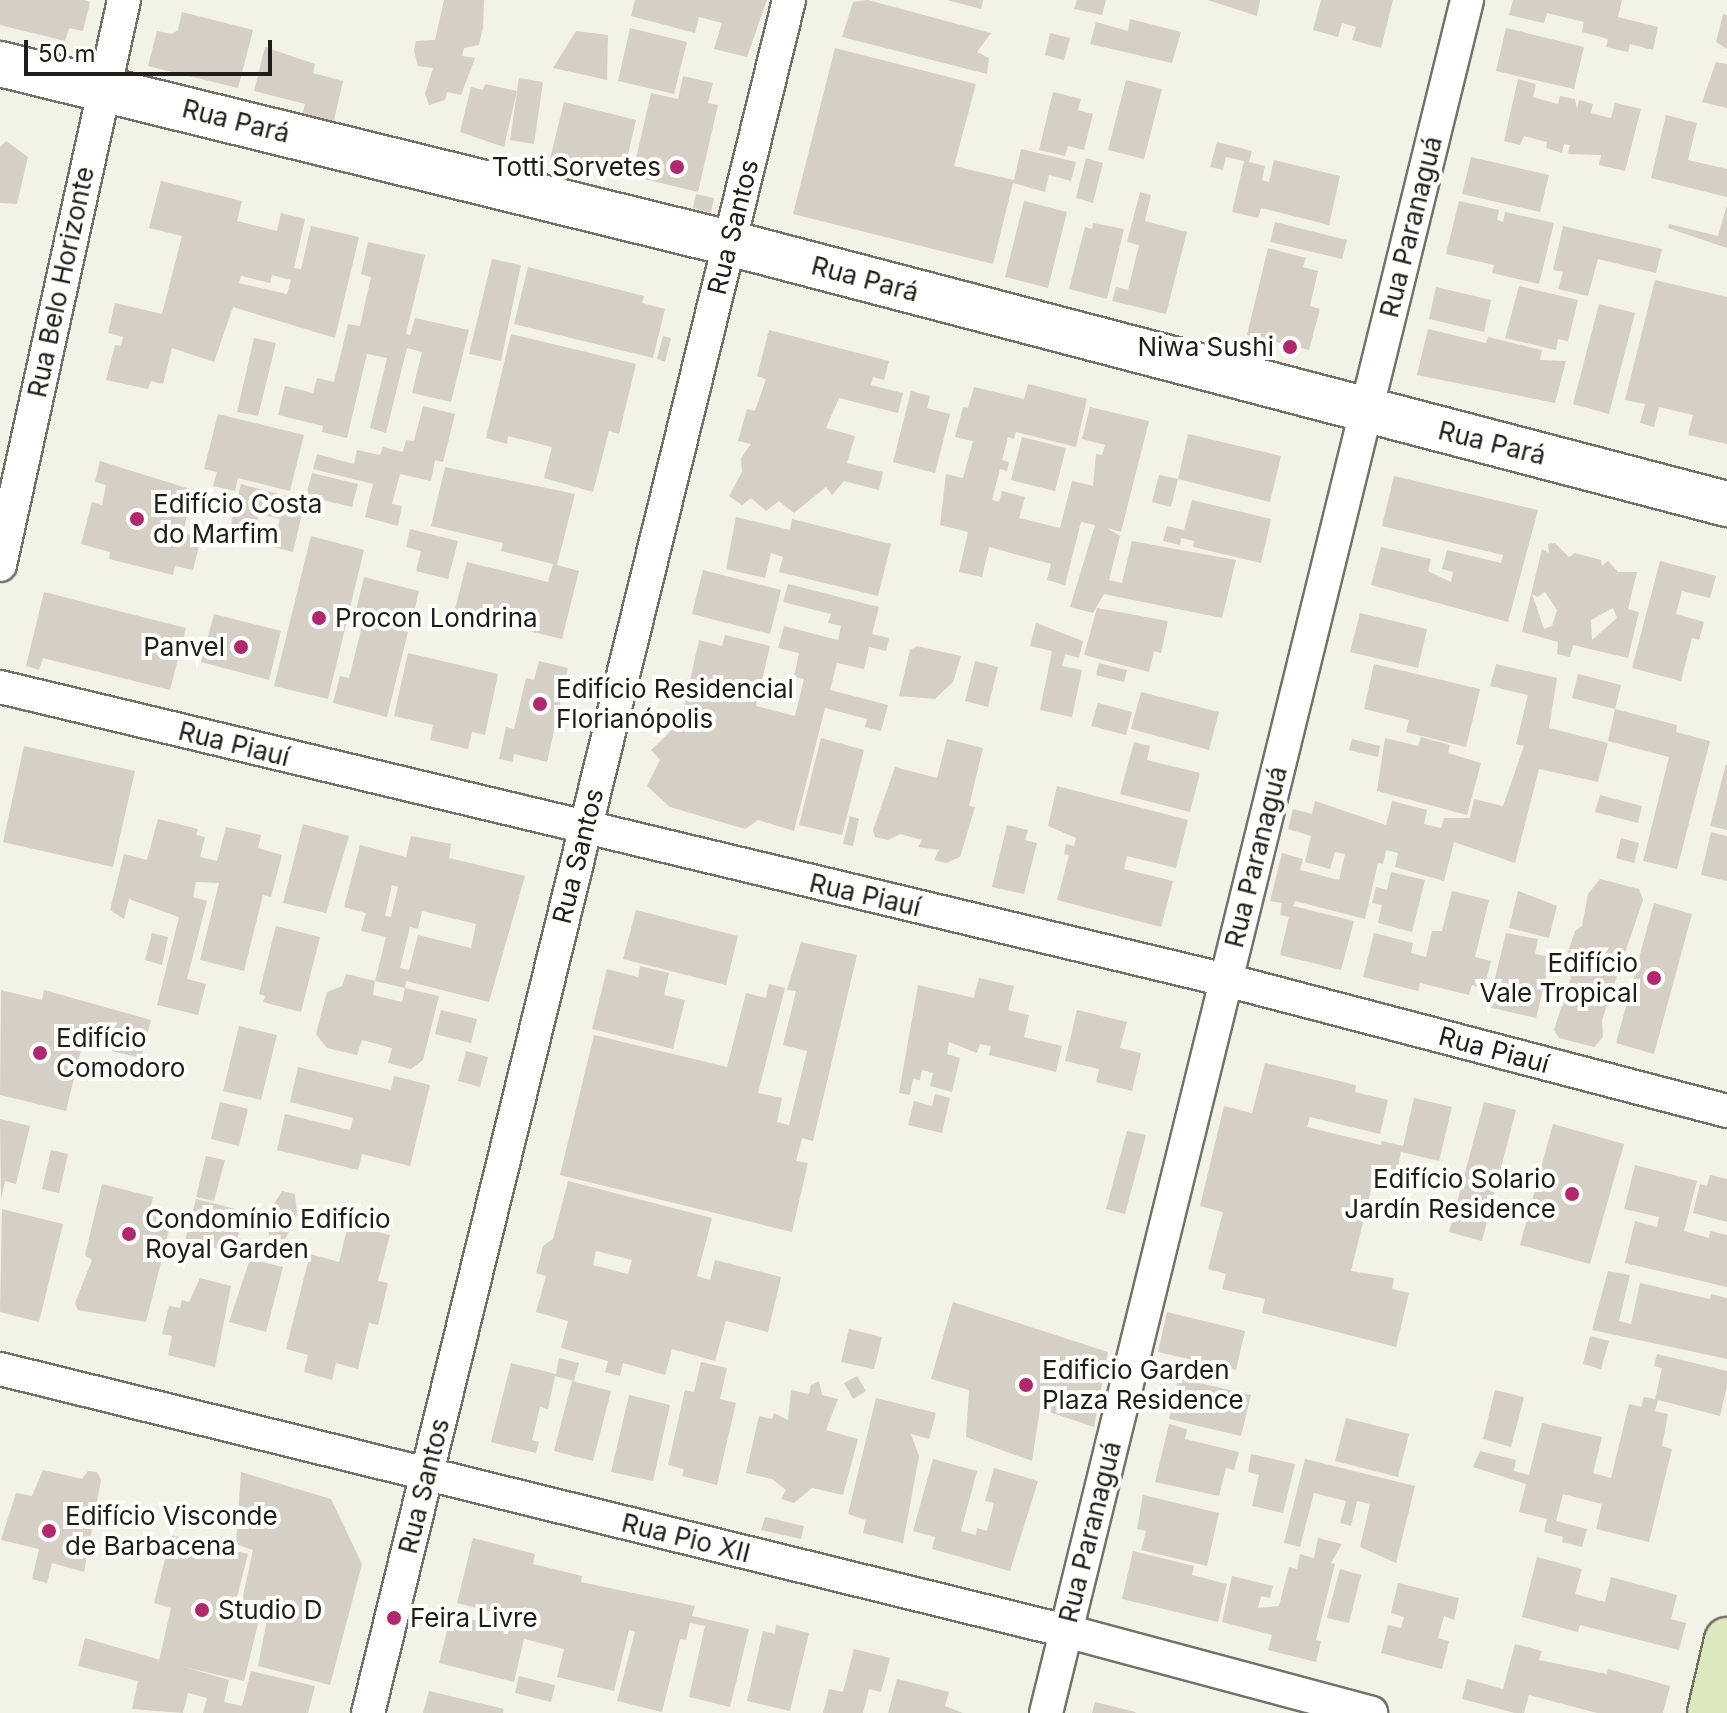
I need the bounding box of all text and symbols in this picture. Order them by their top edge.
scale bar [28,24,276,74]
text: 50 m [38,39,96,68]
street label: Rua Pará [179,93,293,149]
street label: Rua Paranaguá [1373,133,1449,321]
place label: Totti Sorvetes [492,151,661,183]
street label: Rua Santos [701,156,765,298]
marker: Totti Sorvetes [668,158,686,176]
street label: Rua Belo Horizonte [21,164,101,400]
street label: Rua Pará [808,250,922,308]
place label: Niwa Sushi [1137,331,1274,363]
marker: Niwa Sushi [1281,338,1299,356]
street label: Rua Pará [1435,415,1549,471]
place label: Edifício Costa do Marfim [153,488,322,550]
marker: Edifício Costa do Marfim [128,510,146,528]
place label: Procon Londrina [335,602,538,634]
marker: Procon Londrina [310,609,328,627]
place label: Panvel [143,631,225,663]
marker: Panvel [232,638,250,656]
place label: Edifício Residencial Florianópolis [556,673,794,734]
marker: Edifício Residencial Florianópolis [531,695,549,713]
street label: Rua Piauí [175,715,293,773]
street label: Rua Paranaguá [1218,763,1294,951]
street label: Rua Santos [546,785,610,927]
street label: Rua Piauí [806,867,924,923]
place label: Edifício Vale Tropical [1480,947,1638,1008]
marker: Edifício Vale Tropical [1645,969,1663,987]
street label: Rua Piauí [1435,1020,1553,1080]
place label: Edifício Comodoro [56,1022,185,1084]
marker: Edifício Comodoro [31,1044,49,1062]
place label: Edifício Solario Jardín Residence [1344,1163,1556,1224]
marker: Edifício Solario Jardín Residence [1563,1185,1581,1203]
place label: Condomínio Edifício Royal Garden [145,1203,391,1264]
marker: Condomínio Edifício Royal Garden [120,1225,138,1243]
place label: Edificio Garden Plaza Residence [1042,1354,1244,1416]
marker: Edificio Garden Plaza Residence [1017,1376,1035,1394]
street label: Rua Santos [392,1415,456,1557]
street label: Rua Paranaguá [1052,1438,1128,1626]
place label: Edifício Visconde de Barbacena [65,1500,278,1562]
street label: Rua Pio XII [618,1507,754,1569]
marker: Edifício Visconde de Barbacena [40,1522,58,1540]
place label: Studio D [218,1594,322,1626]
marker: Studio D [193,1601,211,1619]
place label: Feira Livre [410,1602,538,1634]
marker: Feira Livre [385,1609,403,1627]

